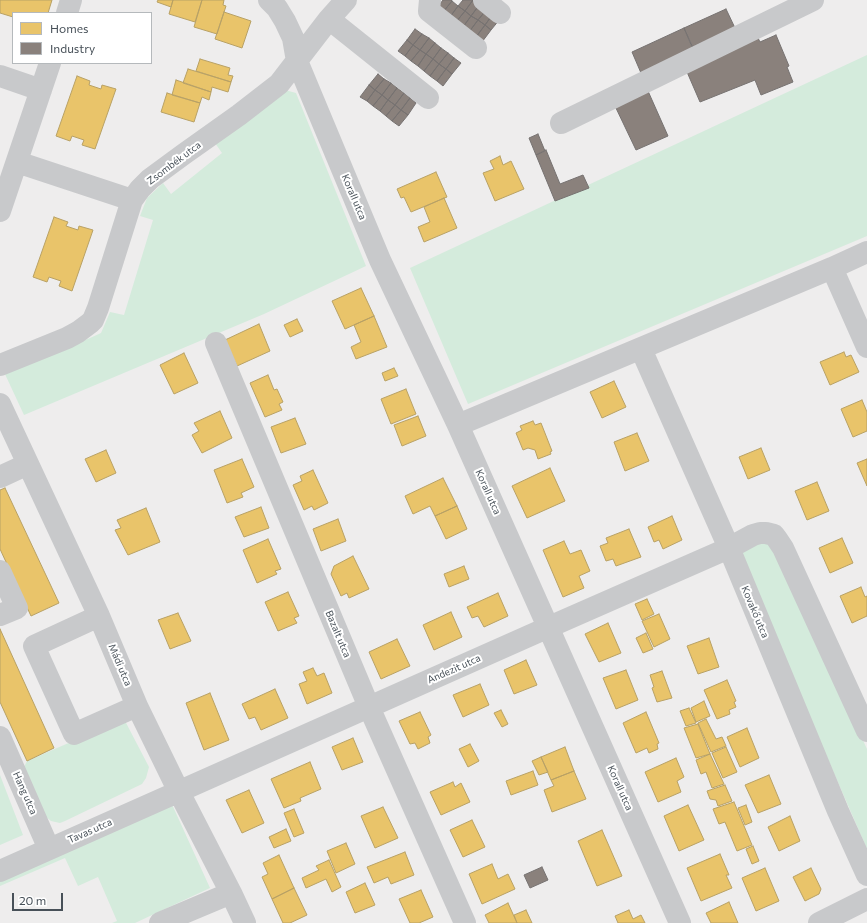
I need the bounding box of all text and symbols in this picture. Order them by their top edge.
legend [12,12,152,64]
text: Homes [50,21,88,35]
text: Industry [50,41,95,55]
street label: Zsombék utca [145,139,203,187]
street label: Korall utca [339,172,369,222]
street label: Korall utca [473,468,503,516]
street label: Kovakő utca [739,584,771,640]
street label: Bazalt utca [323,609,353,659]
street label: Mádi utca [106,642,134,688]
street label: Andezit utca [426,652,482,686]
street label: Korall utca [605,764,635,812]
street label: Hang utca [10,770,40,816]
street label: Tavas utca [66,816,114,846]
scale bar [14,885,65,911]
text: 20 m [19,893,46,907]

